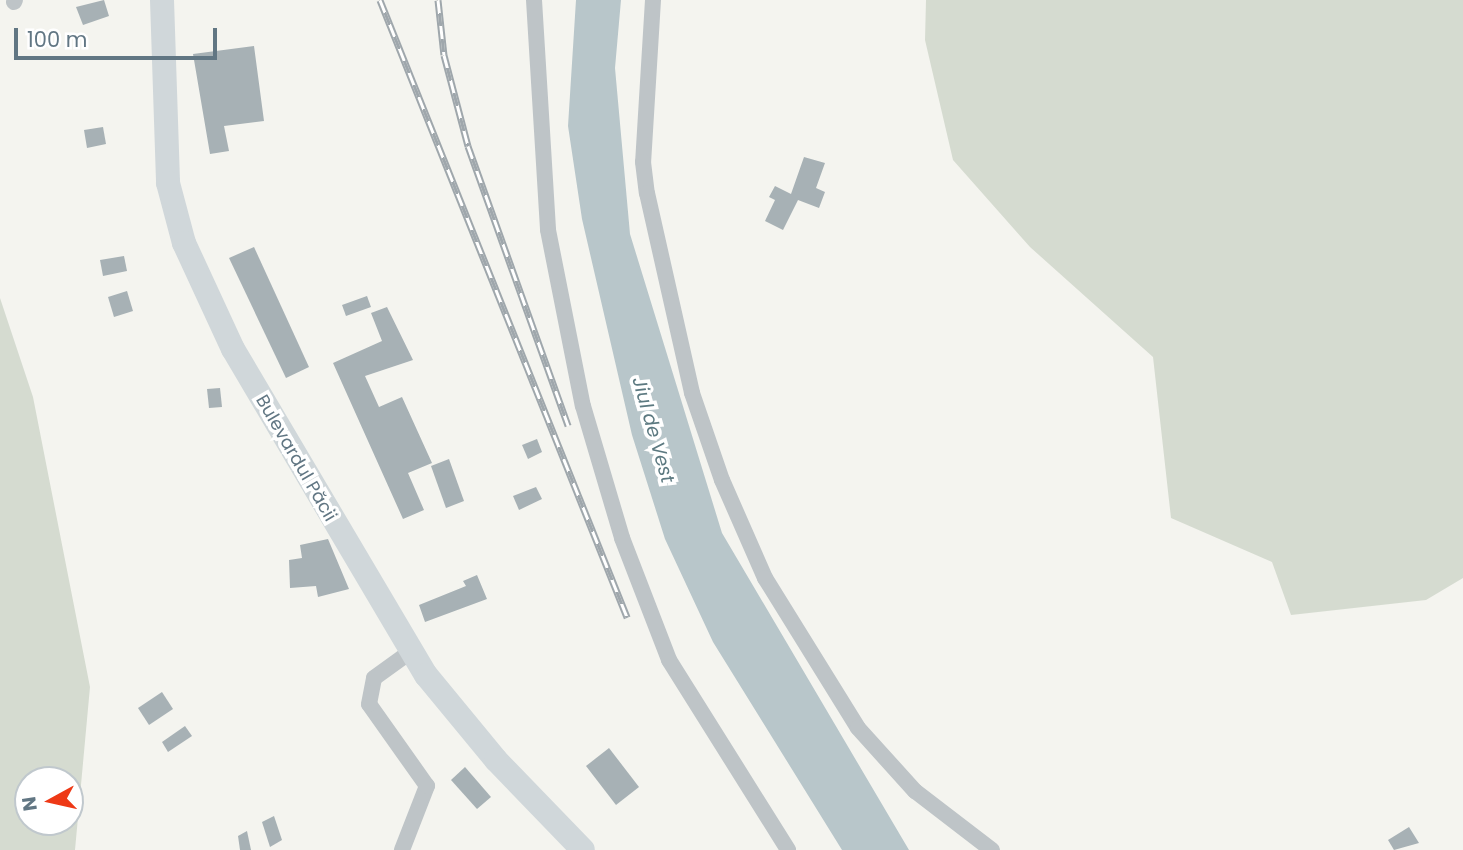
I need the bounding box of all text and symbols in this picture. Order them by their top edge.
scale bar [18,14,220,58]
text: 100 m [27,25,87,54]
water label: Jiul de Vest [627,374,679,486]
street label: Bulevardul Păcii [251,391,341,525]
north arrow [14,766,84,836]
text: N [15,795,44,813]

